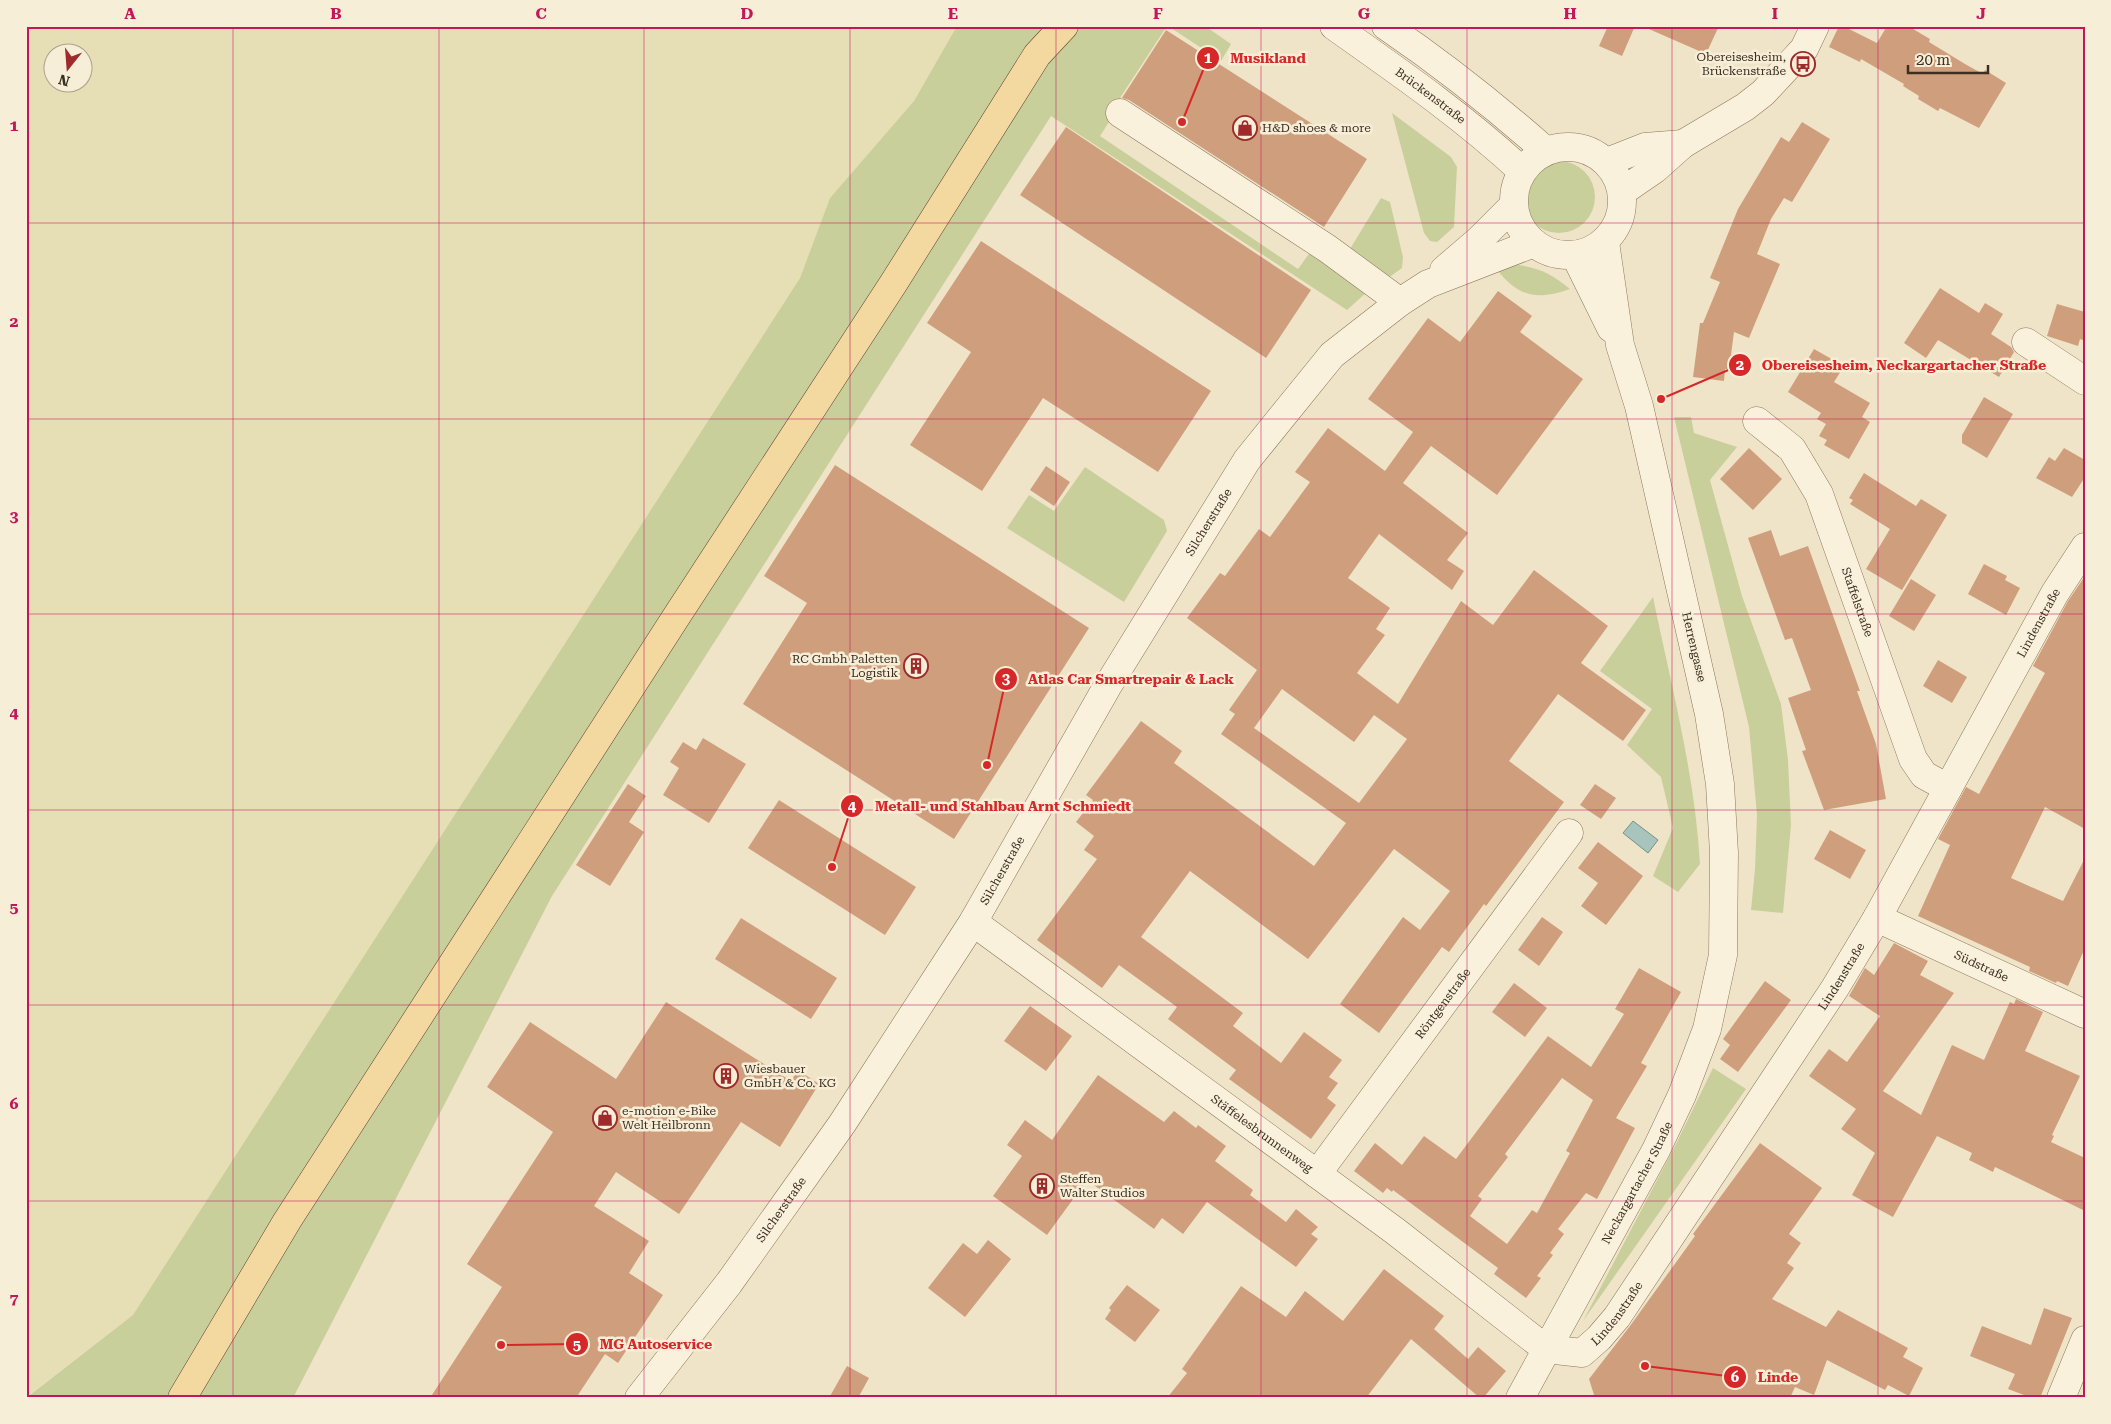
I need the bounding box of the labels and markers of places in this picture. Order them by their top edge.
callout: Musikland [1196,44,1316,73]
place label: Obereisesheim, Brückenstraße [1696,50,1786,78]
bus stop icon: Obereisesheim, Brückenstraße [1790,51,1816,77]
shop icon: H&D shoes & more [1232,115,1258,141]
place label: H&D shoes & more [1262,121,1371,135]
callout: Obereisesheim, Neckargartacher Straße [1727,350,2057,379]
place label: RC Gmbh Paletten Logistik [792,652,898,680]
building icon: RC Gmbh Paletten Logistik [903,653,929,679]
callout: Atlas Car Smartrepair & Lack [993,665,1244,694]
callout: Metall- und Stahlbau Arnt Schmiedt [840,791,1141,820]
place label: Wiesbauer GmbH & Co. KG [744,1062,837,1090]
building icon: Wiesbauer GmbH & Co. KG [713,1063,739,1089]
place label: e-motion e-Bike Welt Heilbronn [622,1104,717,1132]
shop icon: e-motion e-Bike Welt Heilbronn [592,1105,618,1131]
place label: Steffen Walter Studios [1060,1172,1145,1200]
building icon: Steffen Walter Studios [1029,1173,1055,1199]
callout: MG Autoservice [564,1330,722,1359]
callout: Linde [1723,1362,1808,1391]

